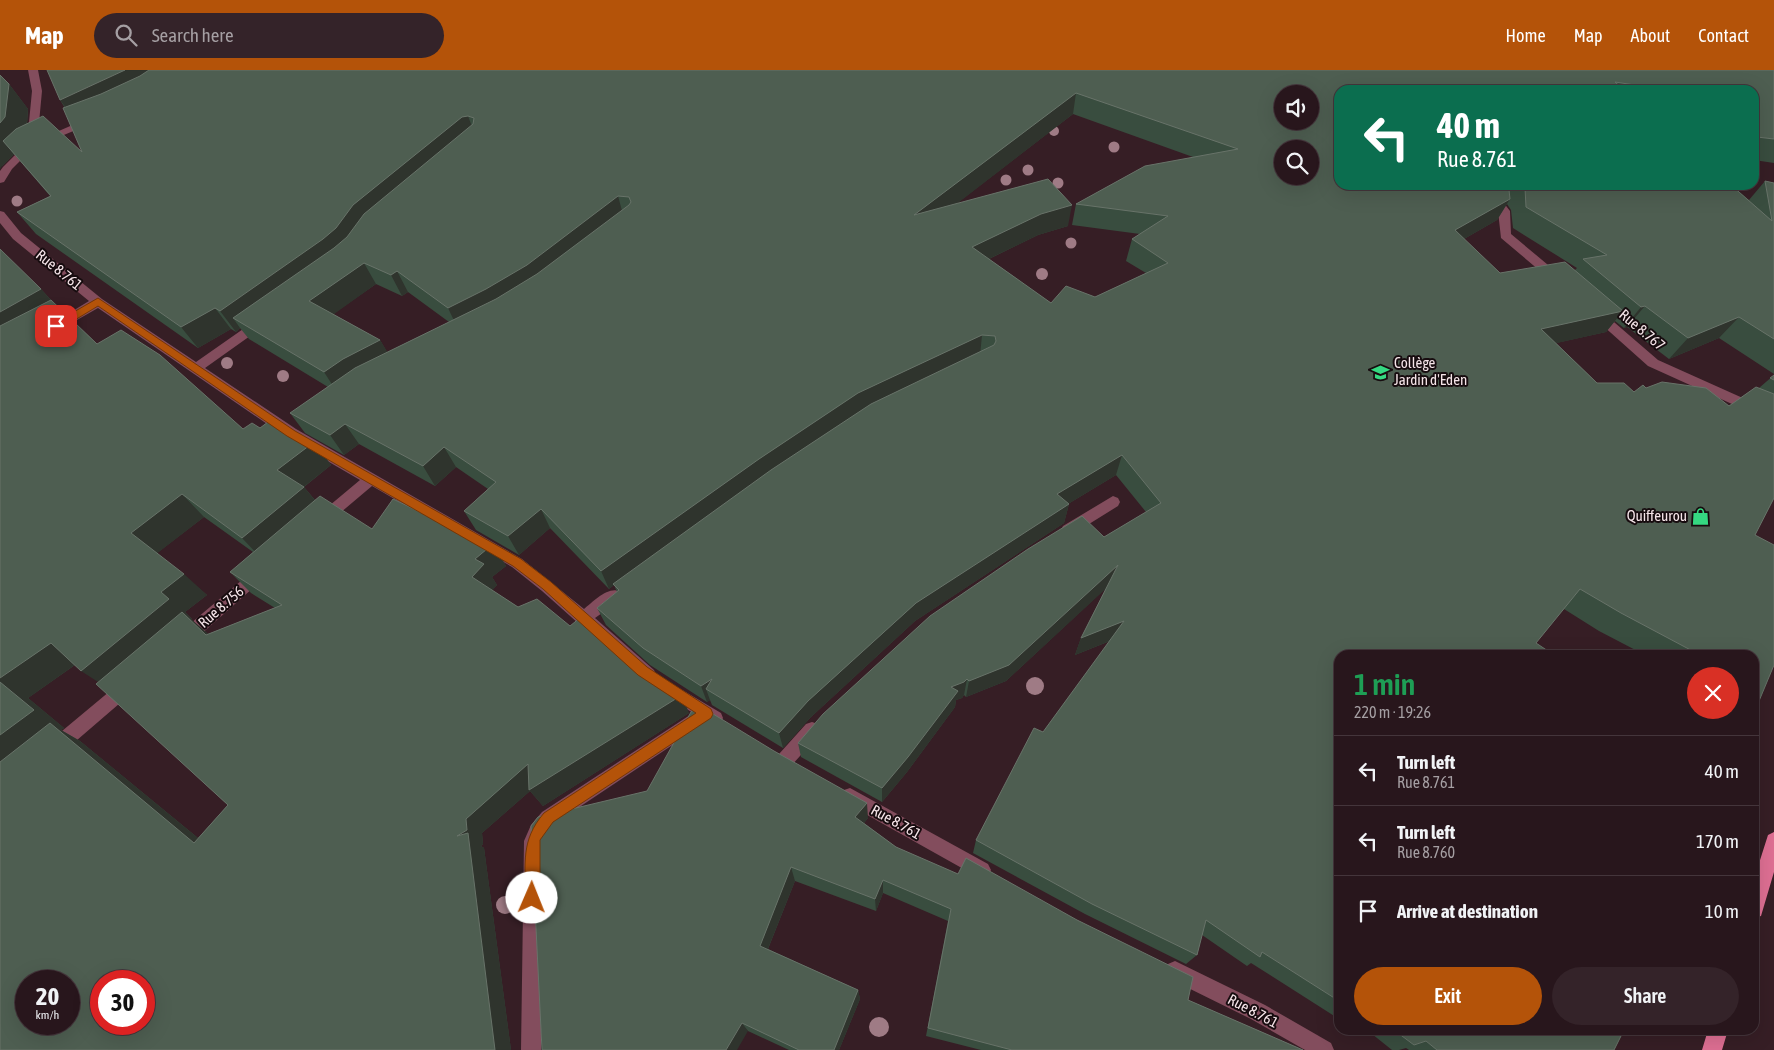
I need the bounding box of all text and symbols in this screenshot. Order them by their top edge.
search box [94,13,444,58]
icon: search [112,21,140,49]
text: Map [25,22,64,49]
text: Search here [152,24,234,46]
text: Home [1506,25,1546,46]
text: Map [1574,25,1603,46]
text: About [1631,25,1670,46]
text: Contact [1698,25,1749,46]
map controls [1274,85,1319,185]
button: sound [1274,85,1319,130]
icon: left [1354,105,1419,170]
text: 40 m [1437,105,1500,145]
button: search [1274,140,1319,185]
text: Rue 8.761 [1437,146,1517,172]
street label: Rue 8.761 [33,246,86,293]
pin [35,305,77,347]
street label: Rue 8.767 [1616,306,1669,354]
icon: arrive [42,312,70,340]
place label: Collège Jardin d'Eden [1394,354,1467,388]
school or university icon: Collège Jardin d'Eden [1370,362,1390,382]
shop icon: Quiffeurou [1691,506,1711,526]
place label: Quiffeurou [1627,507,1687,524]
street label: Rue 8.756 [195,582,247,631]
text: 1 min [1354,667,1415,701]
button: close [1687,667,1739,719]
text: 220 m · 19:26 [1354,703,1431,721]
text: Turn left [1397,751,1455,773]
icon: left [1354,757,1382,785]
text: 40 m [1705,760,1739,782]
text: Rue 8.761 [1397,773,1455,791]
street label: Rue 8.761 [868,801,924,842]
text: Turn left [1397,821,1455,843]
icon: left [1354,827,1382,855]
text: 170 m [1696,830,1739,852]
text: Rue 8.760 [1397,843,1455,861]
position arrow [505,871,557,923]
icon: arrive [1354,897,1382,925]
text: Arrive at destination [1397,900,1538,922]
text: 10 m [1705,900,1739,922]
button: Exit [1354,967,1542,1025]
button: Share [1552,967,1739,1025]
speed limit sign: 30 [90,970,155,1035]
text: 20 [36,982,59,1010]
street label: Rue 8.761 [1225,990,1281,1031]
text: km/h [36,1008,59,1022]

